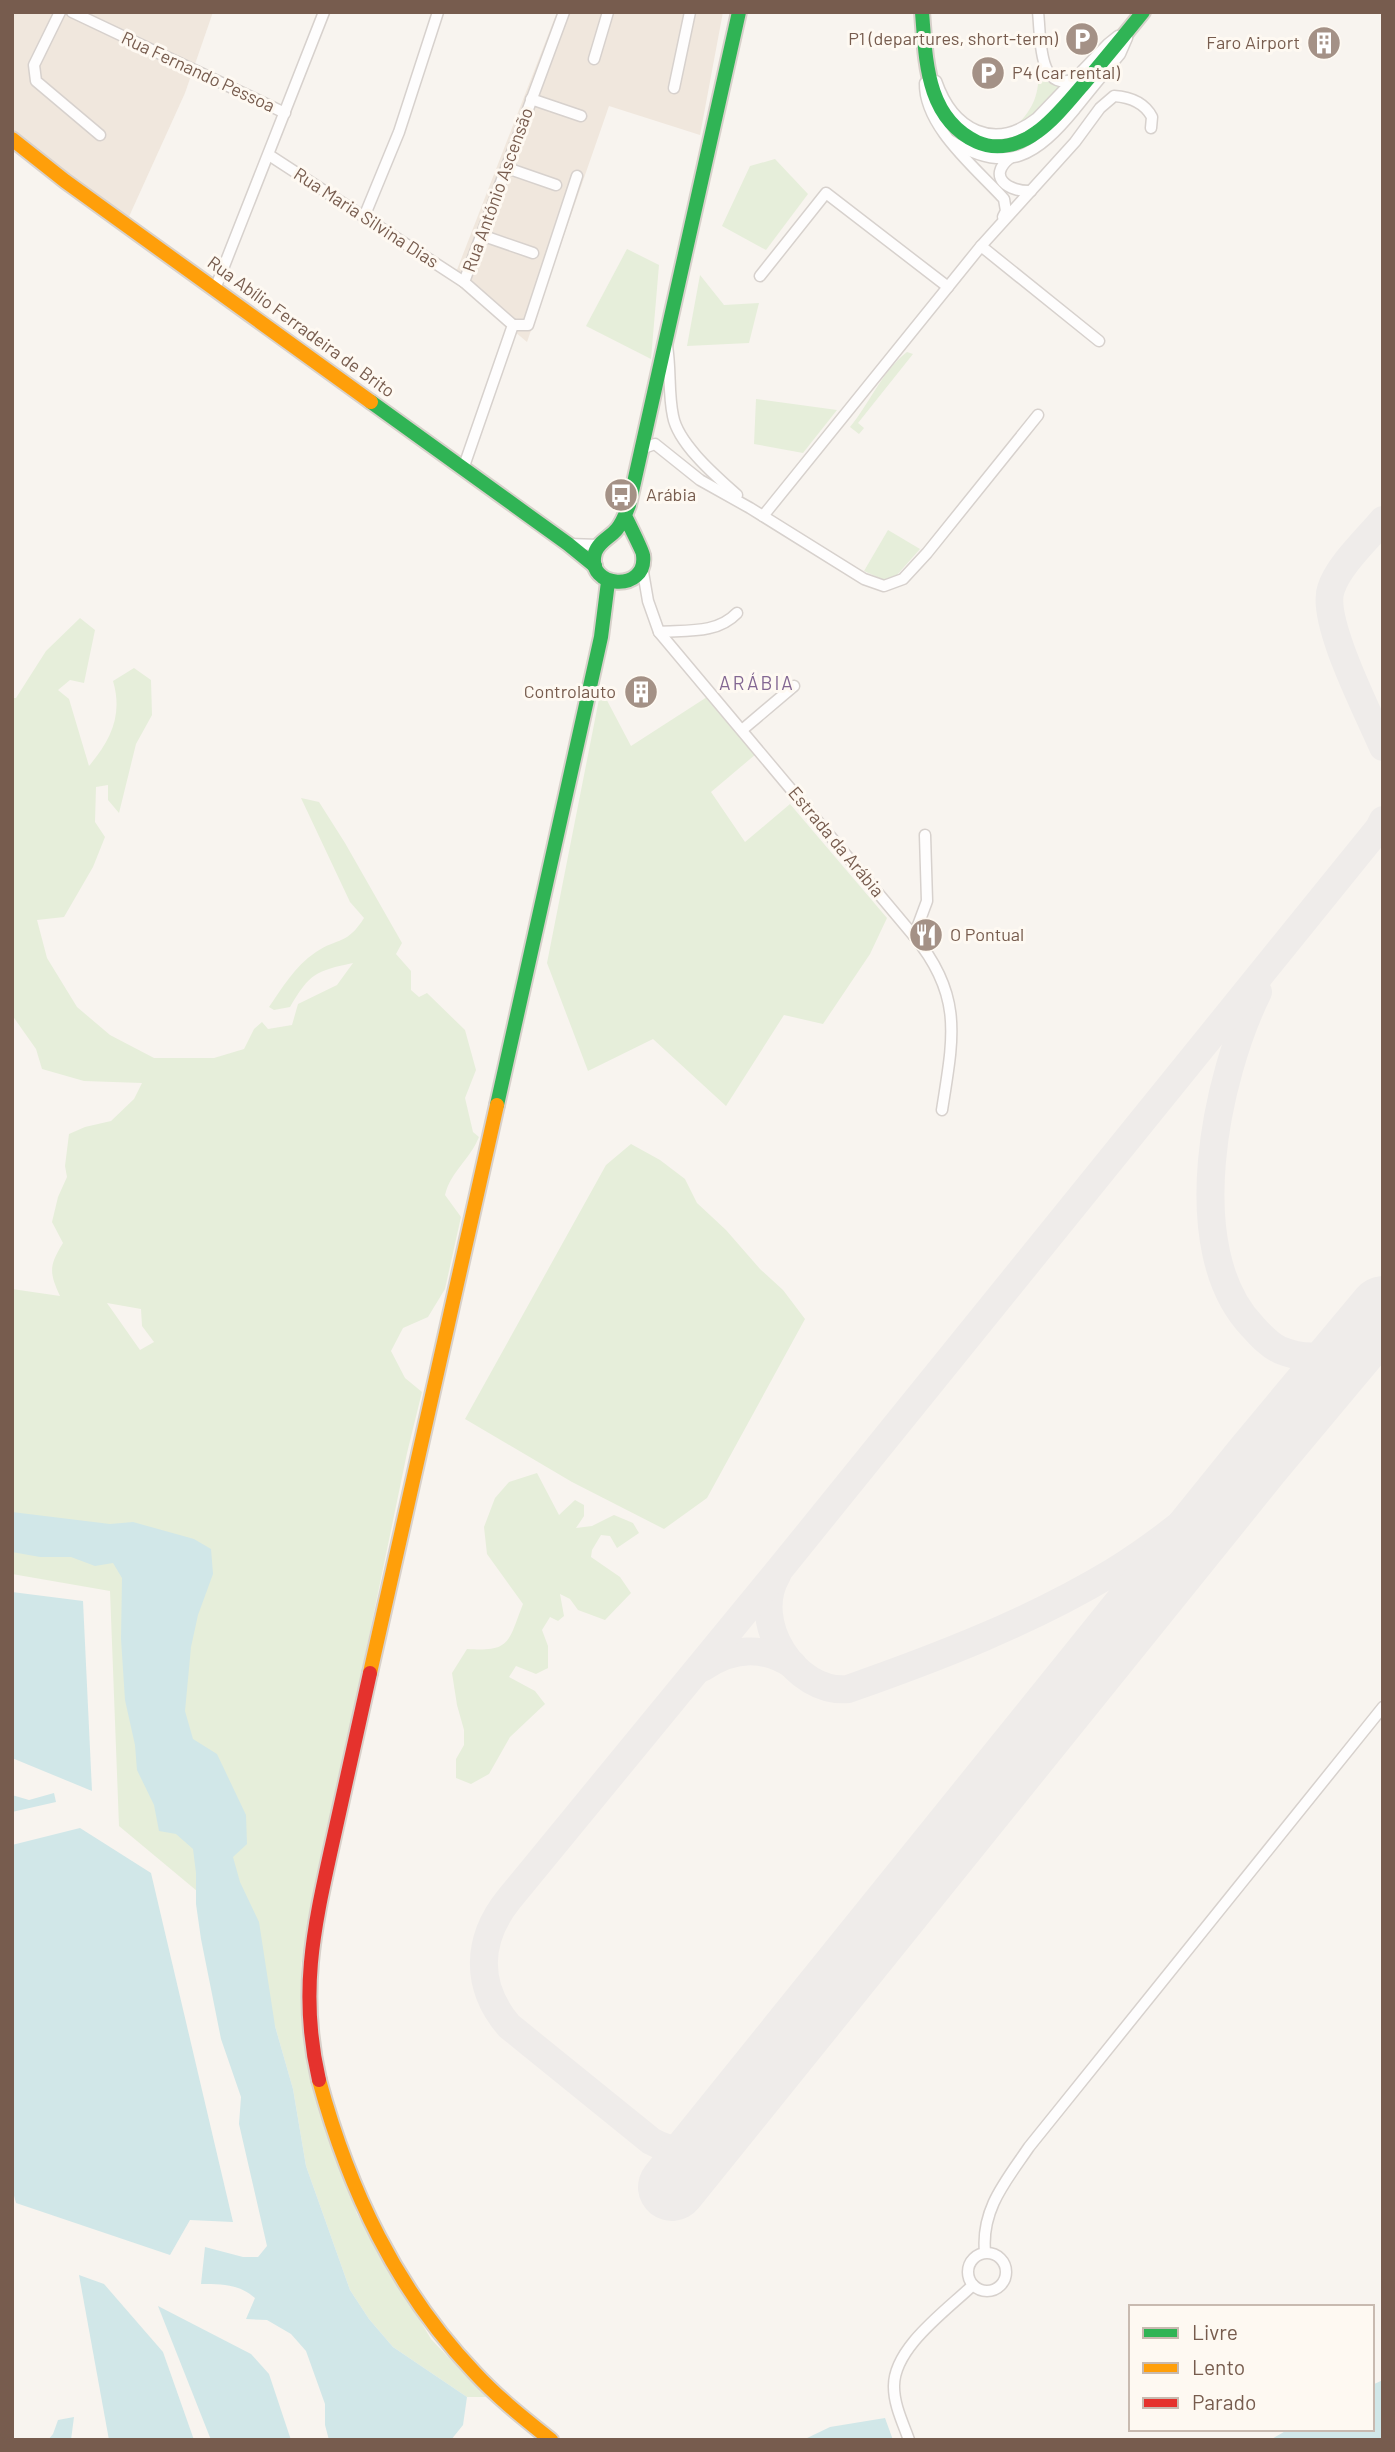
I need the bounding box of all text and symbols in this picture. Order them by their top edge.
parking icon: P1 (departures, short-term) [1063,20,1101,58]
building icon: Faro Airport [1305,24,1343,62]
street label: Rua Fernando Pessoa [118,26,279,116]
place label: P1 (departures, short-term) [848,27,1058,49]
place label: Faro Airport [1206,31,1300,53]
parking icon: P4 (car rental) [969,54,1007,92]
place label: P4 (car rental) [1012,61,1120,83]
street label: Rua António Ascensão [457,104,537,275]
street label: Rua Maria Silvina Dias [290,162,443,272]
street label: Rua Abílio Ferradeira de Brito [204,251,400,402]
bus stop icon: Arábia [602,476,640,514]
place label: Arábia [646,483,696,505]
district label: ARÁBIA [719,671,795,694]
building icon: Controlauto [622,673,660,711]
place label: Controlauto [524,680,616,702]
street label: Estrada da Arábia [784,782,889,901]
restaurant icon: O Pontual [907,916,945,954]
place label: O Pontual [950,923,1024,945]
legend [1129,2305,1374,2431]
text: Livre [1192,2319,1238,2344]
text: Lento [1192,2354,1245,2379]
text: Parado [1192,2389,1256,2414]

